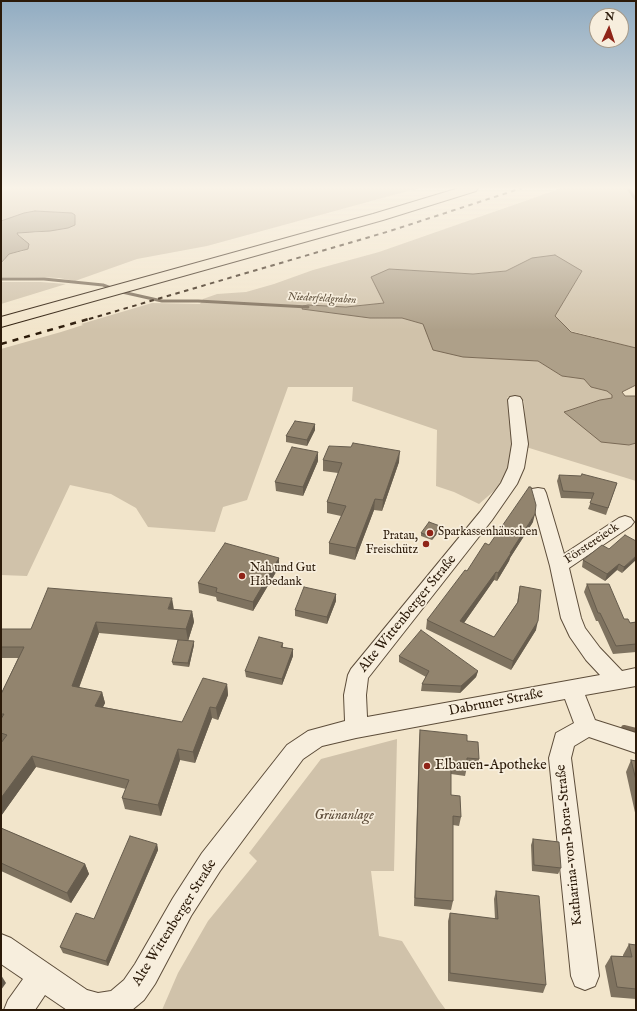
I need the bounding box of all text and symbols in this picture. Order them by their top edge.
north arrow [589,8,629,48]
text: N [604,10,615,24]
water label: Niederfeldgraben [287,291,357,307]
street label: Förstereieck [562,521,622,567]
place label: Sparkassenhäuschen [438,526,538,540]
marker: Sparkassenhäuschen [425,528,435,538]
place label: Pratau, Freischütz [366,530,418,558]
marker: Pratau, Freischütz [421,539,431,549]
street label: Alte Wittenberger Straße [355,552,461,676]
place label: Nah und Gut Habedank [250,562,316,590]
marker: Nah und Gut Habedank [237,571,247,581]
street label: Dabruner Straße [447,686,545,720]
place label: Elbauen-Apotheke [435,758,547,774]
marker: Elbauen-Apotheke [422,761,432,771]
street label: Katharina-von-Bora-Straße [553,763,587,927]
park label: Grünanlage [314,808,374,824]
street label: Alte Wittenberger Straße [129,857,221,989]

